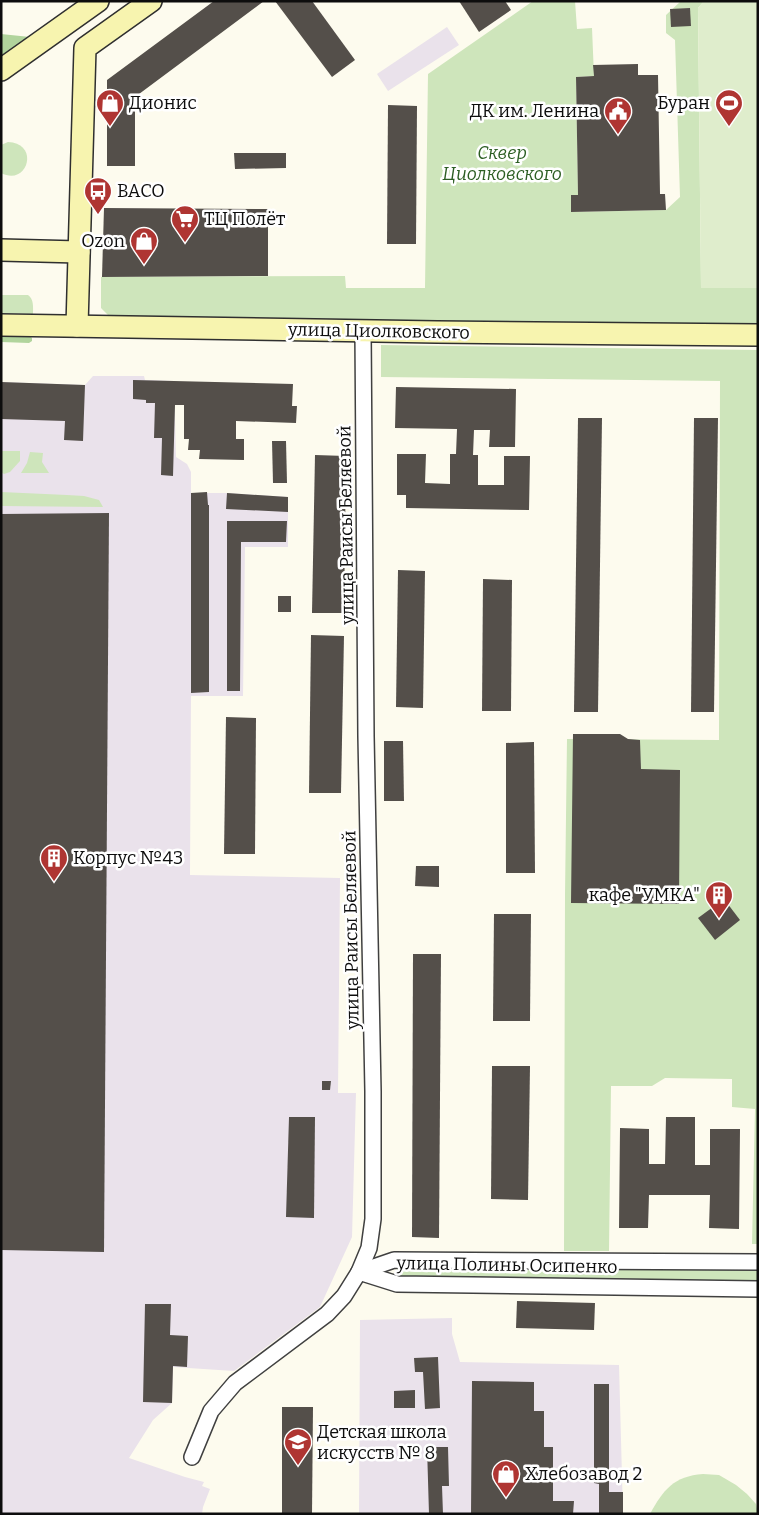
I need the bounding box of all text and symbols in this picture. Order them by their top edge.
shop icon: Дионис [95,88,125,127]
sports icon: Буран [714,88,744,127]
place label: Дионис [129,92,197,114]
place label: Буран [657,92,710,114]
public building icon: ДК им. Ленина [603,96,633,135]
place label: ДК им. Ленина [470,100,599,122]
park label: Сквер Циолковского [442,142,562,185]
bus stop icon: ВАСО [83,176,113,215]
place label: ВАСО [117,180,165,202]
supermarket icon: ТЦ Полёт [170,204,200,243]
place label: ТЦ Полёт [204,208,285,230]
shop icon: Ozon [129,226,159,265]
place label: Ozon [81,230,126,252]
street label: улица Циолковского [287,318,470,344]
street label: улица Раисы Беляевой [333,425,359,626]
street label: улица Раисы Беляевой [338,830,364,1031]
building icon: Корпус №43 [39,843,69,882]
place label: Корпус №43 [73,847,183,869]
building icon: кафе "УМКА" [704,880,734,919]
place label: кафе "УМКА" [589,884,700,906]
street label: улица Полины Осипенко [395,1252,618,1278]
place label: Детская школа искусств № 8 [317,1421,447,1464]
school or university icon: Детская школа искусств № 8 [283,1427,313,1466]
shop icon: Хлебозавод 2 [491,1459,521,1498]
place label: Хлебозавод 2 [525,1463,642,1485]

